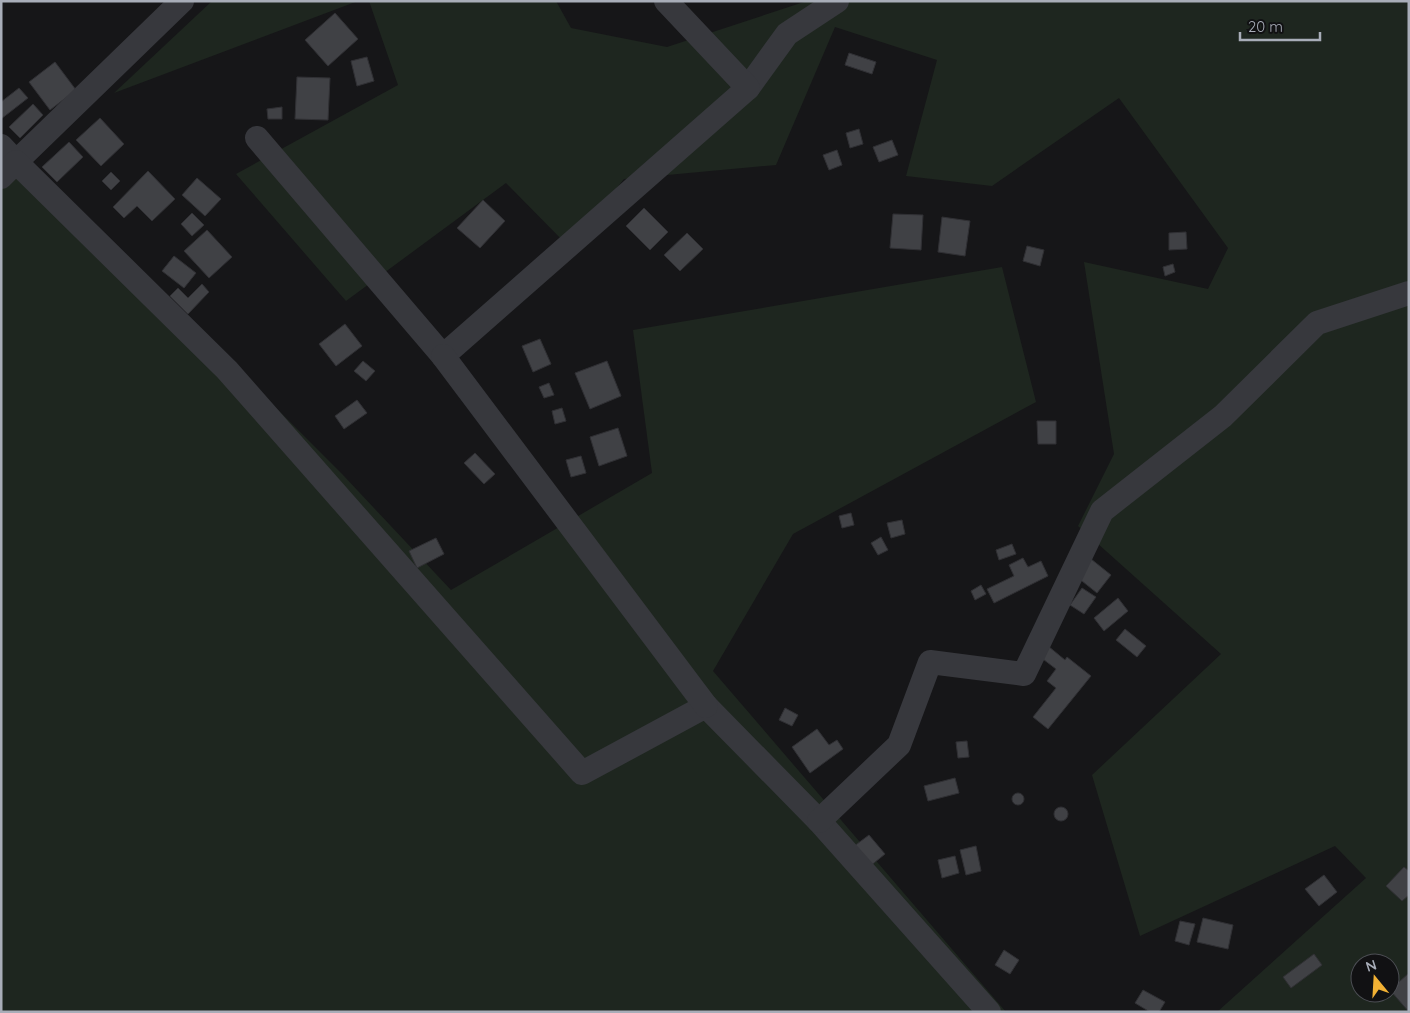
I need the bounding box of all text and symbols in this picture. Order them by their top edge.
scale bar [1240,10,1320,42]
text: 20 m [1248,17,1283,36]
north arrow [1350,953,1400,1003]
text: N [1363,955,1379,976]

